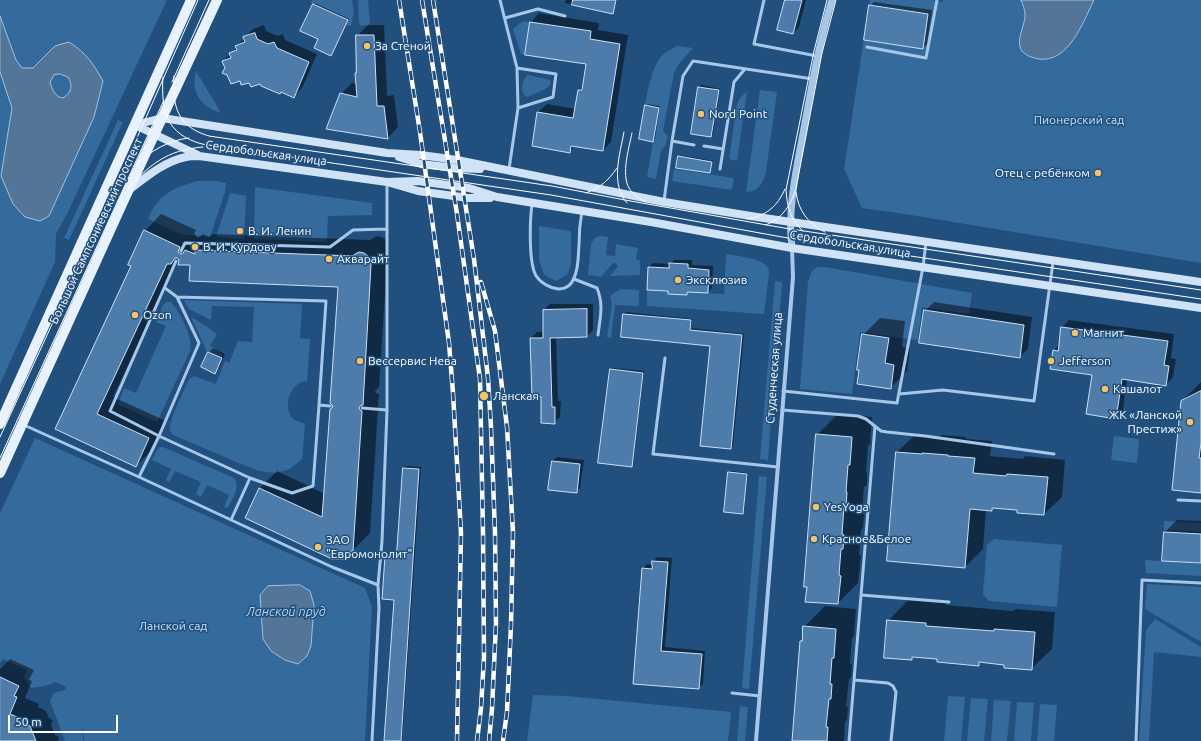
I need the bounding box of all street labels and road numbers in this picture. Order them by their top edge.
street label: Большой Сампсониевский проспект [46,136,146,326]
street label: Сердобольская улица [204,137,328,169]
street label: Сердобольская улица [788,227,912,261]
street label: Студенческая улица [763,312,785,424]

